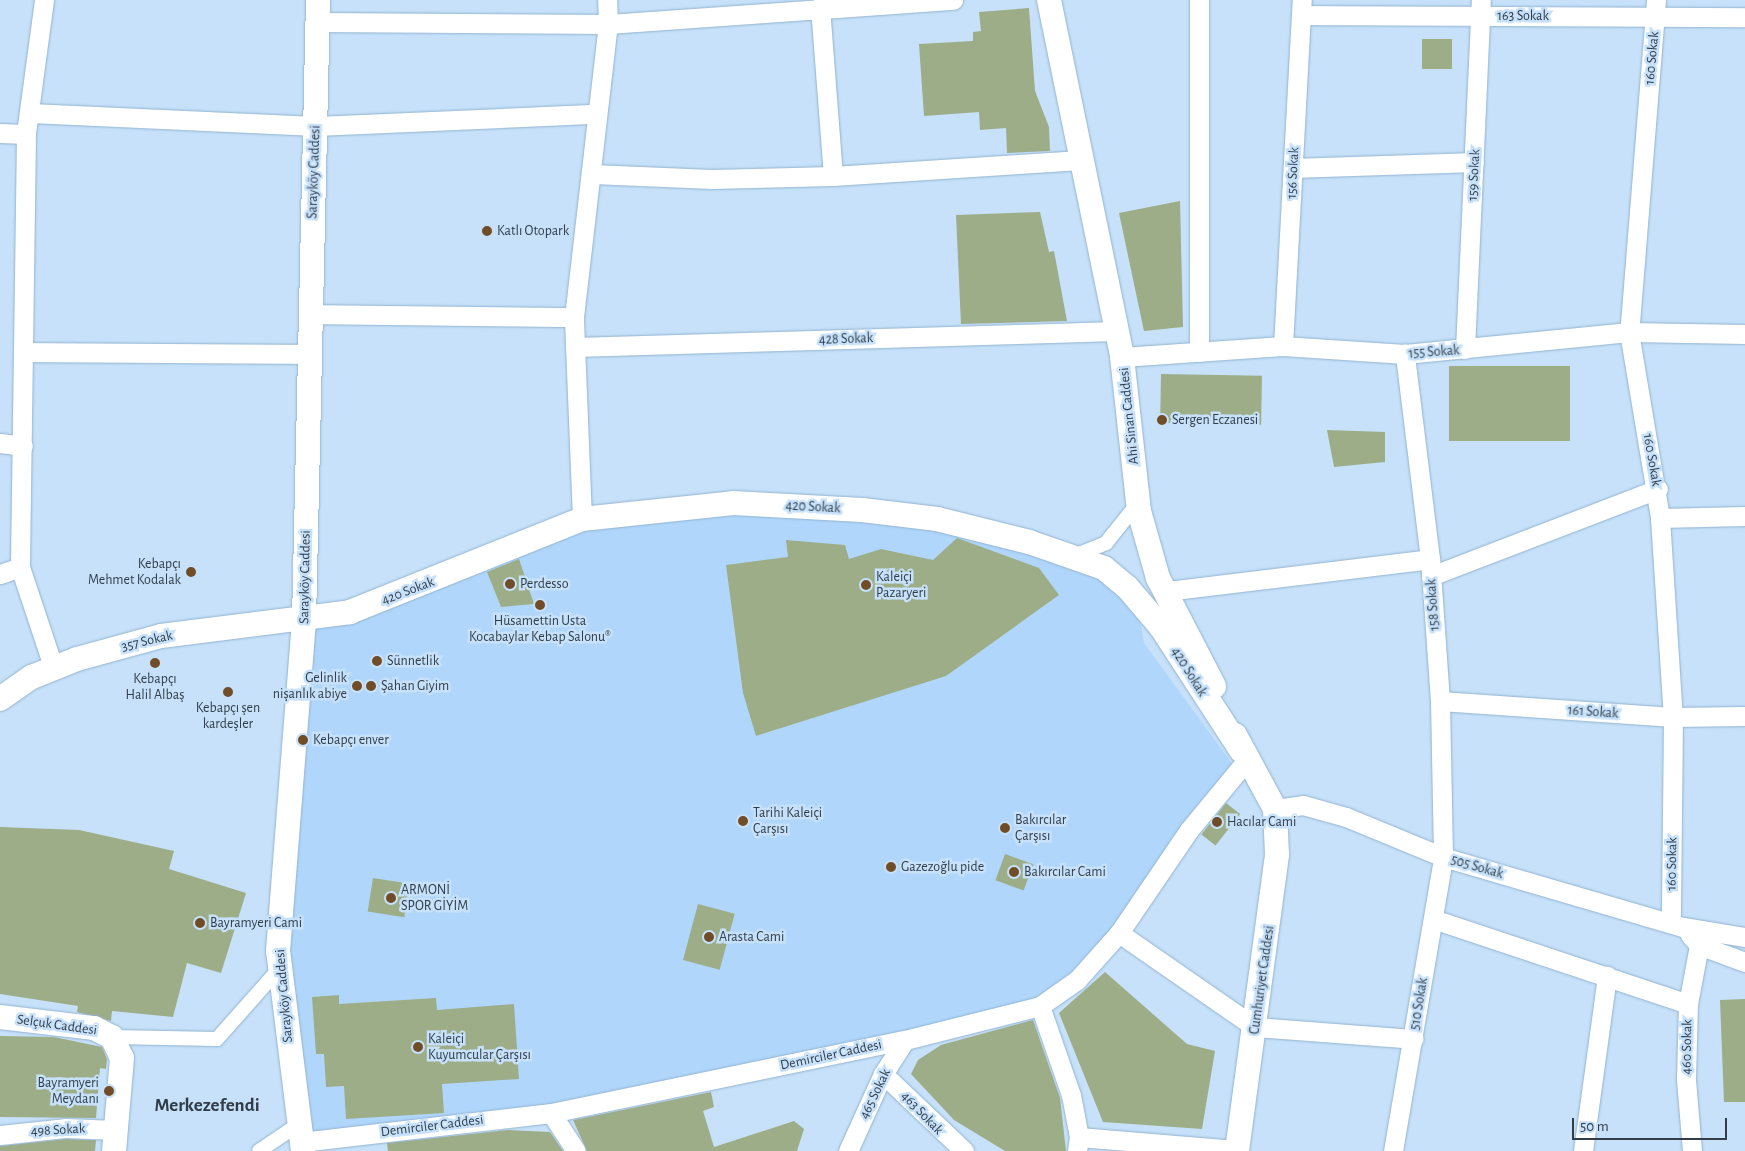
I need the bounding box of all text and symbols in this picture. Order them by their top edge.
street label: 163 Sokak [1497,8,1549,24]
street label: 160 Sokak [1641,31,1663,85]
street label: Sarayköy Caddesi [304,125,324,219]
street label: 156 Sokak [1283,147,1303,199]
street label: 159 Sokak [1464,149,1484,201]
place label: Katlı Otopark [497,223,569,239]
marker: Katlı Otopark [481,225,493,237]
street label: 428 Sokak [819,330,873,348]
street label: 155 Sokak [1408,342,1460,362]
street label: Ahi Sinan Caddesi [1116,367,1142,465]
place label: Sergen Eczanesi [1172,412,1258,428]
marker: Sergen Eczanesi [1156,414,1168,426]
street label: 160 Sokak [1639,432,1665,488]
street label: 420 Sokak [785,497,841,517]
street label: Sarayköy Caddesi [296,530,314,624]
place label: Kebapçı Mehmet Kodalak [88,556,181,588]
marker: Kebapçı Mehmet Kodalak [185,566,197,578]
place label: Kaleiçi Pazaryeri [876,569,926,602]
street label: 420 Sokak [379,573,437,609]
place label: Perdesso [520,576,569,592]
marker: Perdesso [504,578,516,590]
marker: Kaleiçi Pazaryeri [860,579,872,591]
street label: 158 Sokak [1423,579,1443,631]
marker: Hüsamettin Usta Kocabaylar Kebap Salonu® [534,599,546,611]
place label: Hüsamettin Usta Kocabaylar Kebap Salonu® [469,613,611,646]
street label: 357 Sokak [120,627,174,655]
street label: 420 Sokak [1167,644,1211,700]
place label: Sünnetlik [387,653,439,669]
marker: Sünnetlik [371,655,383,667]
marker: Kebapçı Halil Albaş [149,657,161,669]
place label: Gelinlik nişanlık abiye [273,670,347,702]
place label: Kebapçı Halil Albaş [126,671,184,704]
place label: Şahan Giyim [381,678,449,694]
marker: Gelinlik nişanlık abiye [351,680,363,692]
marker: Şahan Giyim [365,680,377,692]
marker: Kebapçı şen kardeşler [222,686,234,698]
place label: Kebapçı şen kardeşler [196,700,260,732]
street label: 161 Sokak [1567,702,1619,722]
place label: Kebapçı enver [313,732,389,748]
marker: Kebapçı enver [297,734,309,746]
place label: Tarihi Kaleiçi Çarşısı [753,805,822,838]
place label: Bakırcılar Çarşısı [1015,812,1066,844]
place label: Hacılar Cami [1227,814,1296,830]
marker: Tarihi Kaleiçi Çarşısı [737,815,749,827]
marker: Hacılar Cami [1211,816,1223,828]
marker: Bakırcılar Çarşısı [999,822,1011,834]
street label: 160 Sokak [1663,837,1681,891]
street label: 505 Sokak [1449,852,1505,882]
place label: Gazezoğlu pide [901,859,984,875]
marker: Gazezoğlu pide [885,861,897,873]
place label: Bakırcılar Cami [1024,864,1106,880]
marker: Bakırcılar Cami [1008,866,1020,878]
place label: ARMONİ SPOR GİYİM [401,882,468,914]
marker: ARMONİ SPOR GİYİM [385,892,397,904]
place label: Bayramyeri Cami [210,915,302,931]
marker: Bayramyeri Cami [194,917,206,929]
street label: Cumhuriyet Caddesi [1246,924,1278,1036]
place label: Arasta Cami [719,929,784,945]
marker: Arasta Cami [703,931,715,943]
street label: Sarayköy Caddesi [272,949,296,1043]
street label: 510 Sokak [1407,977,1431,1031]
street label: Selçuk Caddesi [16,1011,98,1039]
street label: 460 Sokak [1678,1019,1696,1075]
place label: Kaleiçi Kuyumcular Çarşısı [428,1031,531,1064]
street label: Demirciler Caddesi [779,1036,883,1074]
marker: Kaleiçi Kuyumcular Çarşısı [412,1041,424,1053]
street label: 465 Sokak [856,1066,894,1122]
place label: Bayramyeri Meydanı [37,1075,99,1108]
marker: Bayramyeri Meydanı [103,1085,115,1097]
street label: 463 Sokak [897,1088,947,1138]
district label: Merkezefendi [154,1095,260,1117]
scale bar [1575,1108,1730,1140]
street label: Demirciler Caddesi [380,1111,484,1141]
text: 50 m [1580,1119,1609,1134]
street label: 498 Sokak [30,1120,86,1140]

